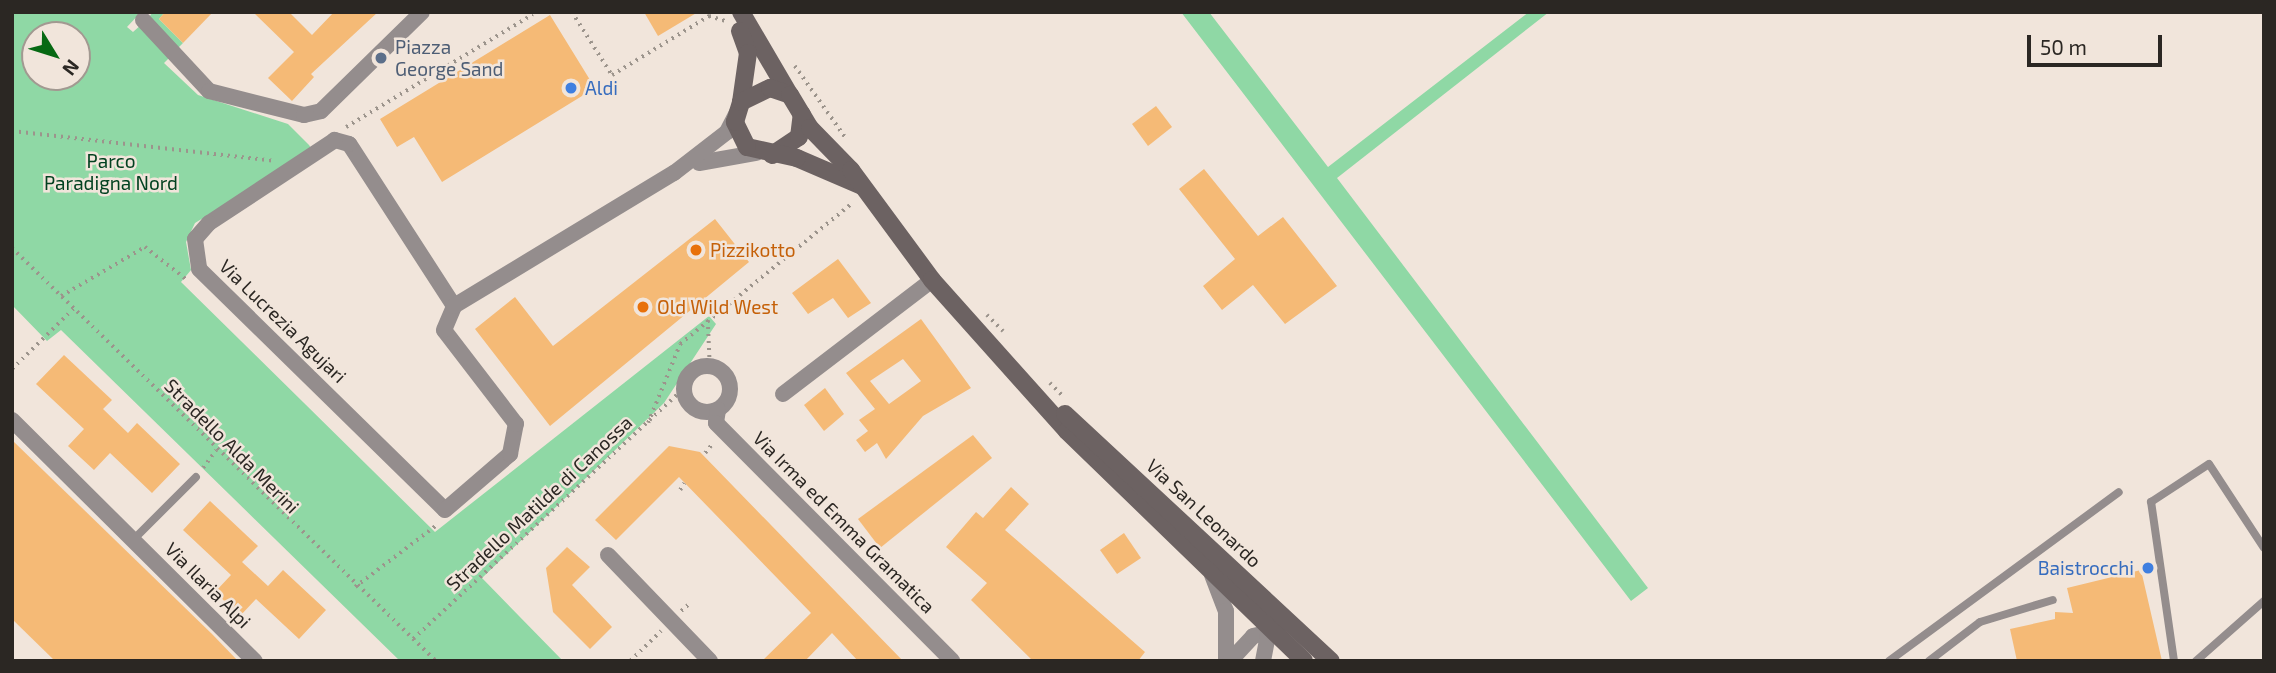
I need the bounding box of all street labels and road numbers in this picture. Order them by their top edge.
street label: Via Lucrezia Agujari [215,254,351,388]
street label: Stradello Alda Merini [160,374,304,518]
street label: Stradello Matilde di Canossa [441,411,637,595]
street label: Via Irma ed Emma Gramatica [748,426,940,618]
street label: Via San Leonardo [1142,454,1266,572]
street label: Via Ilaria Alpi [160,537,256,633]

